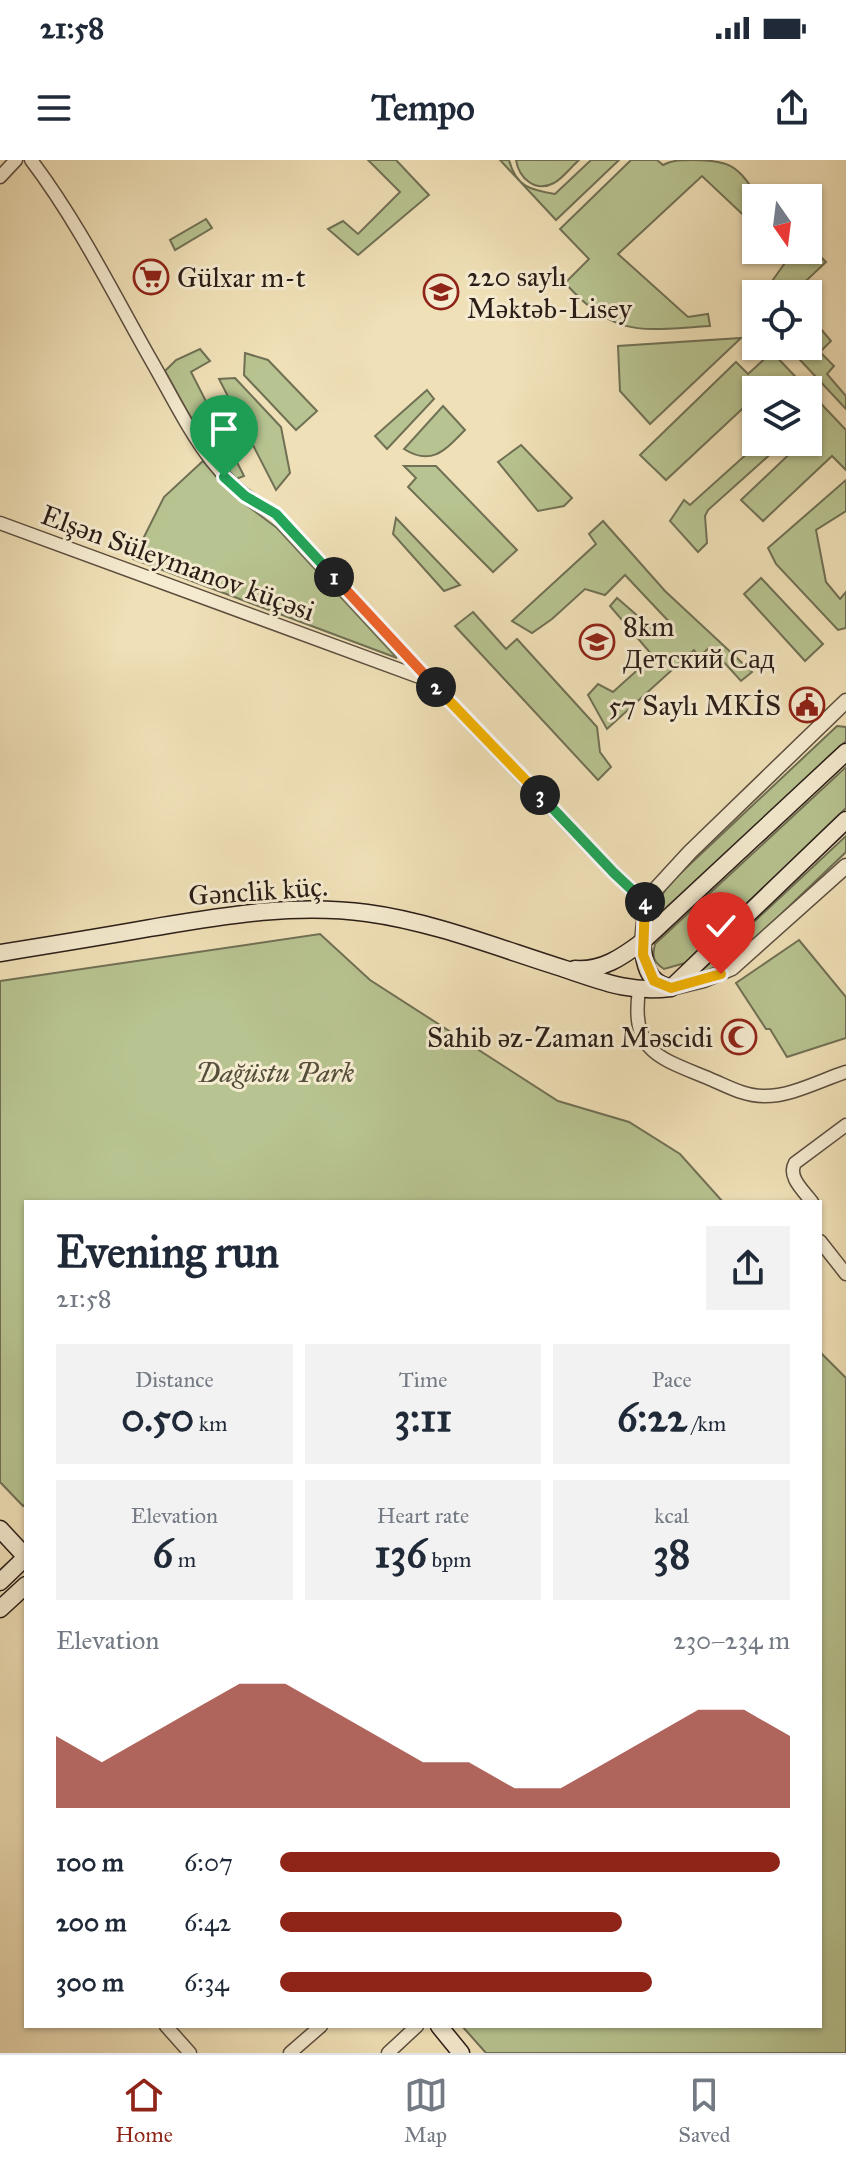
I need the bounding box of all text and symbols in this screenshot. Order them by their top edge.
text: 21:58 [40,10,104,46]
icon: menu [32,86,76,130]
text: Tempo [371,86,475,130]
icon: share [770,86,814,130]
north arrow [742,184,822,264]
map controls [742,184,822,456]
supermarket icon: Gülxar m-t [132,258,170,296]
place label: 220 saylı Məktəb-Lisey [467,259,633,326]
place label: Gülxar m-t [177,260,306,295]
school or university icon: 220 saylı Məktəb-Lisey [422,273,460,311]
button: locate [742,280,822,360]
button: layers [742,376,822,456]
pin [190,395,258,477]
icon: arrive [202,407,246,451]
street label: Elşən Süleymanov küçəsi [36,497,320,629]
pin: 1 [314,557,354,597]
text: 1 [330,563,338,590]
place label: 8km Детский Сад [623,609,775,676]
school or university icon: 8km Детский Сад [578,623,616,661]
pin: 2 [416,667,456,707]
text: 2 [431,673,441,700]
public building icon: 57 Saylı MKİS [788,686,826,724]
place label: 57 Saylı MKİS [608,688,781,723]
pin: 3 [520,775,560,815]
text: 3 [536,781,544,808]
street label: Gənclik küç. [187,869,329,913]
pin: 4 [625,882,665,922]
text: 4 [639,888,651,915]
pin [687,892,755,974]
icon: check [699,904,743,948]
mosque icon: Sahib əz-Zaman Məscidi [720,1018,758,1056]
place label: Sahib əz-Zaman Məscidi [427,1020,713,1055]
park label: Dağüstu Park [196,1055,355,1090]
text: Evening run [56,1225,279,1279]
button: share [706,1226,790,1310]
text: 21:58 [56,1282,112,1314]
text: Distance [135,1366,214,1393]
text: Time [399,1366,447,1393]
text: Pace [652,1366,692,1393]
text: 0.50 [121,1393,194,1442]
text: 3:11 [394,1393,452,1442]
text: 6:22 [617,1393,687,1442]
text: km [194,1410,228,1437]
text: /km [687,1410,726,1437]
text: Elevation [131,1502,218,1529]
text: Heart rate [377,1502,469,1529]
text: kcal [654,1502,689,1529]
text: 6 [152,1529,173,1578]
text: 136 [374,1529,427,1578]
text: 38 [653,1529,690,1578]
text: m [173,1546,196,1573]
text: bpm [427,1546,472,1573]
text: Elevation [56,1624,159,1656]
text: 230–234 m [673,1624,790,1656]
text: 100 m [56,1846,124,1878]
text: 6:07 [184,1846,233,1878]
text: 200 m [56,1906,127,1938]
text: 6:42 [184,1906,231,1938]
text: 300 m [56,1966,124,1998]
text: 6:34 [184,1966,229,1998]
tab: Home [115,2073,173,2148]
tab: Map [404,2073,448,2148]
tab: Saved [678,2073,731,2148]

